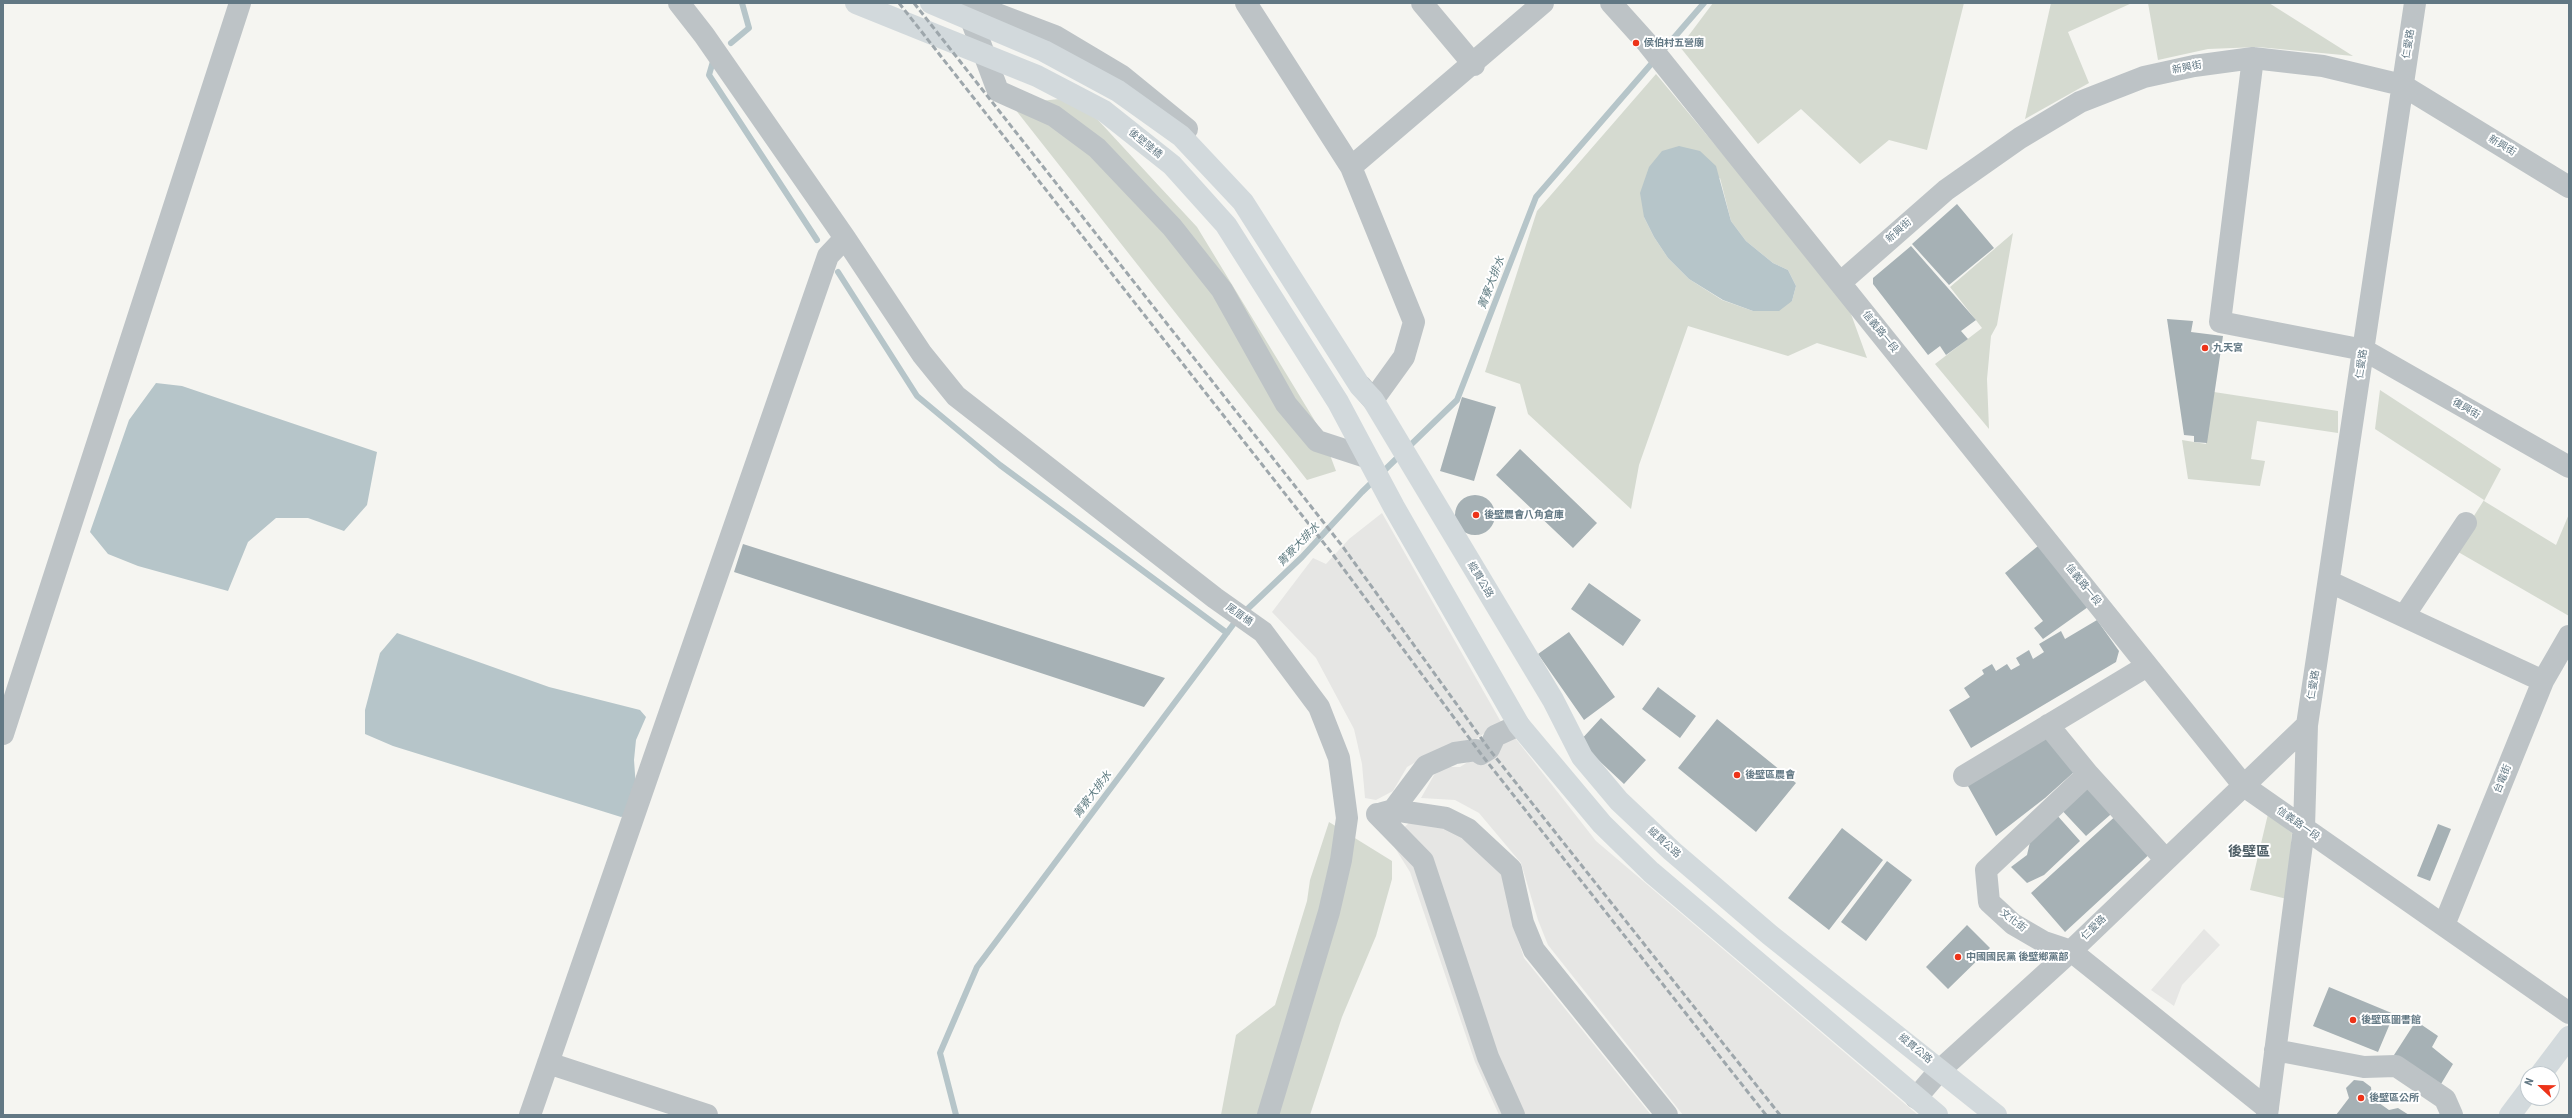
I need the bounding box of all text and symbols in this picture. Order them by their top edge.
street label: 仁愛路 [2401,28,2417,60]
place label: 侯伯村五營廟 [1644,37,1704,49]
marker: 侯伯村五營廟 [1631,38,1641,48]
street label: 新興街 [2171,59,2203,77]
street label: 後壁陸橋 [1126,127,1164,161]
street label: 新興街 [2486,133,2518,159]
street label: 新興街 [1884,217,1914,245]
water label: 菁寮大排水 [1476,255,1508,311]
street label: 信義路一段 [1860,309,1900,355]
place label: 九天宮 [2213,342,2243,354]
marker: 九天宮 [2200,343,2210,353]
street label: 仁愛路 [2354,348,2370,380]
street label: 復興街 [2450,396,2482,422]
place label: 後壁農會八角倉庫 [1484,509,1564,521]
marker: 後壁農會八角倉庫 [1471,510,1481,520]
water label: 菁寮大排水 [1275,521,1323,569]
street label: 縱貫公路 [1465,560,1495,600]
street label: 信義路一段 [2063,562,2103,608]
street label: 尾厝橋 [1223,601,1255,629]
street label: 仁愛路 [2306,669,2322,701]
street label: 台電街 [2492,763,2514,795]
water label: 菁寮大排水 [1071,769,1115,821]
place label: 後壁區農會 [1745,769,1795,781]
marker: 後壁區農會 [1732,770,1742,780]
street label: 信義路一段 [2274,805,2322,843]
street label: 縱貫公路 [1645,825,1683,861]
district label: 後壁區 [2228,844,2270,860]
street label: 文化街 [1997,907,2029,935]
street label: 仁愛路 [2079,913,2109,943]
place label: 中國國民黨 後壁鄉黨部 [1966,951,2068,963]
marker: 中國國民黨 後壁鄉黨部 [1953,952,1963,962]
place label: 後壁區圖書館 [2361,1014,2421,1026]
marker: 後壁區圖書館 [2348,1015,2358,1025]
street label: 縱貫公路 [1896,1032,1934,1066]
north arrow [2520,1066,2560,1106]
text: N [2522,1076,2537,1087]
place label: 後壁區公所 [2369,1092,2419,1104]
marker: 後壁區公所 [2356,1093,2366,1103]

